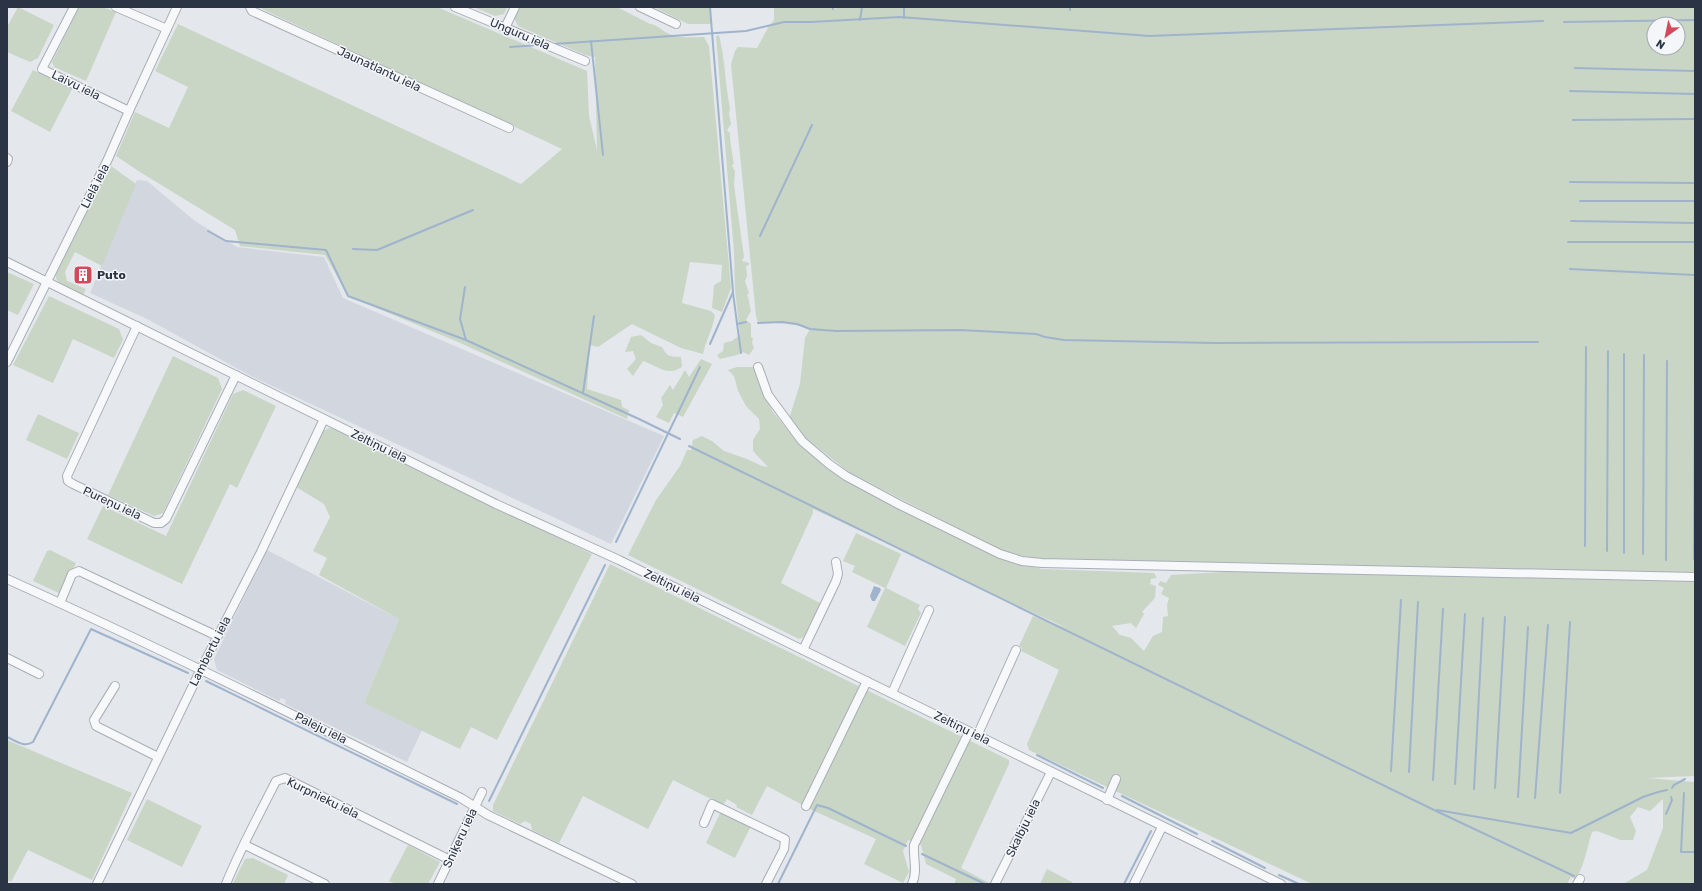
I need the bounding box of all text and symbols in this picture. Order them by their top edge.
street label: Unguru iela [488,15,552,53]
north arrow [1646,16,1686,56]
text: N [1654,36,1668,52]
street label: Jaunatlantu iela [335,43,423,95]
street label: Laivu iela [49,67,103,103]
street label: Lielā iela [78,161,112,211]
building icon: Puto [72,264,94,286]
place label: Puto [97,268,126,282]
street label: Zeltiņu iela [349,426,409,466]
street label: Pureņu iela [81,483,143,523]
street label: Zeltiņu iela [642,566,702,606]
street label: Lambertu iela [186,614,234,688]
street label: Zeltiņu iela [932,708,992,748]
street label: Paleju iela [293,709,349,747]
street label: Kurpnieku iela [285,775,361,821]
street label: Skalbju iela [1003,797,1043,859]
street label: Sniķeru iela [440,806,480,870]

